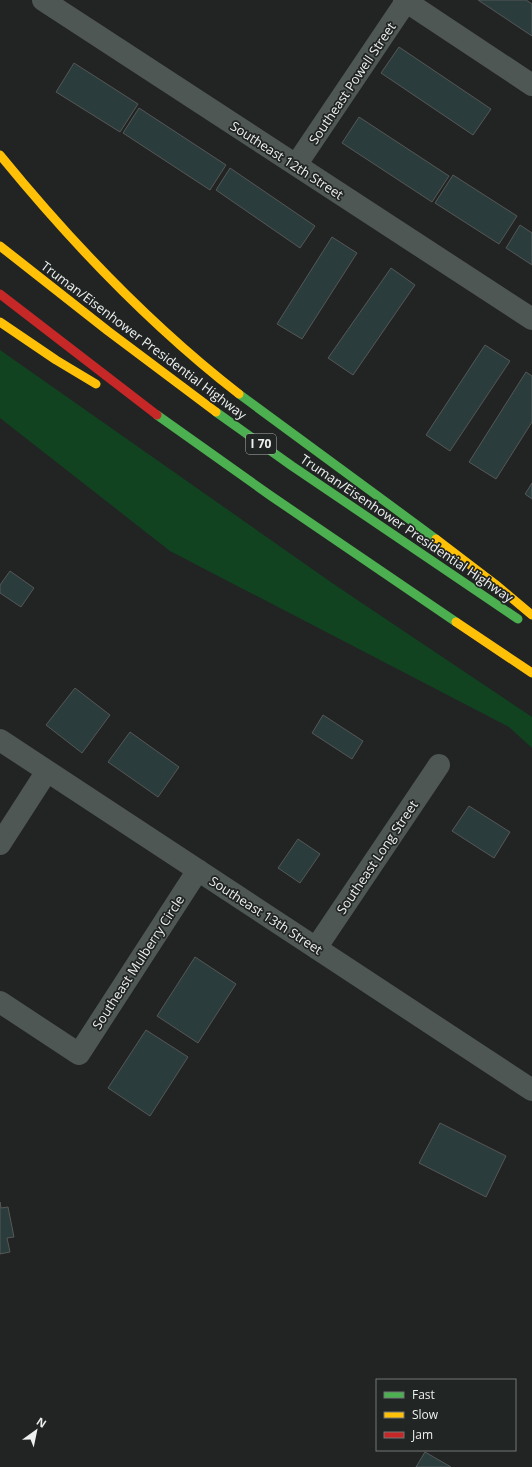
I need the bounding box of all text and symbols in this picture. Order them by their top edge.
street label: Southeast Powell Street [304,18,400,148]
street label: Southeast 12th Street [227,117,347,204]
street label: Truman/Eisenhower Presidential Highway [38,257,251,424]
road number: I 70 [246,434,276,454]
street label: Truman/Eisenhower Presidential Highway [297,450,517,606]
street label: Southeast Long Street [332,796,422,917]
street label: Southeast 13th Street [206,872,326,959]
street label: Southeast Mulberry Circle [88,891,188,1033]
legend [376,1379,516,1451]
text: Fast [412,1386,435,1403]
text: Slow [412,1406,439,1423]
north arrow [16,1411,56,1451]
text: N [34,1413,50,1431]
text: Jam [411,1426,433,1443]

